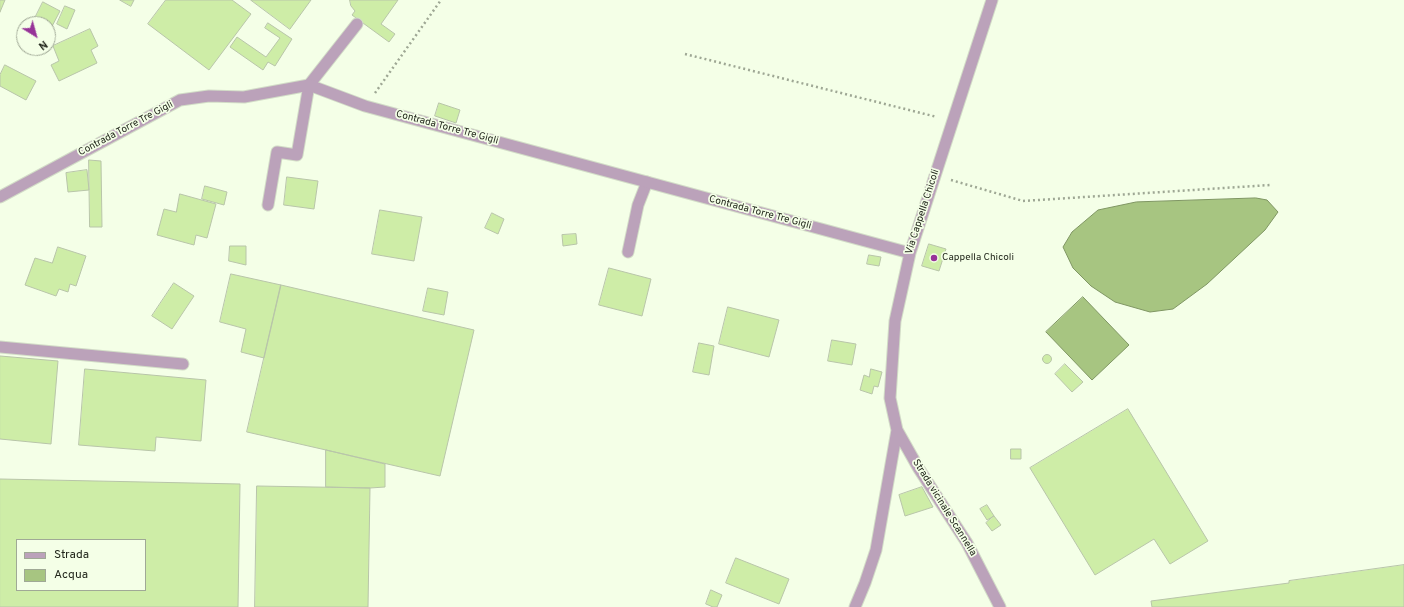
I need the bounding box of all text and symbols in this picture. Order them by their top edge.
north arrow [16,16,56,56]
text: N [35,37,50,53]
street label: Contrada Torre Tre Gigli [77,99,175,159]
street label: Contrada Torre Tre Gigli [395,109,499,147]
street label: Via Cappella Chicoli [904,168,942,256]
street label: Contrada Torre Tre Gigli [708,194,812,232]
place label: Cappella Chicoli [942,252,1014,264]
marker: Cappella Chicoli [929,253,939,263]
street label: Strada vicinale Scannella [909,457,979,559]
legend [16,539,146,591]
text: Strada [54,547,89,563]
text: Acqua [54,567,88,583]

